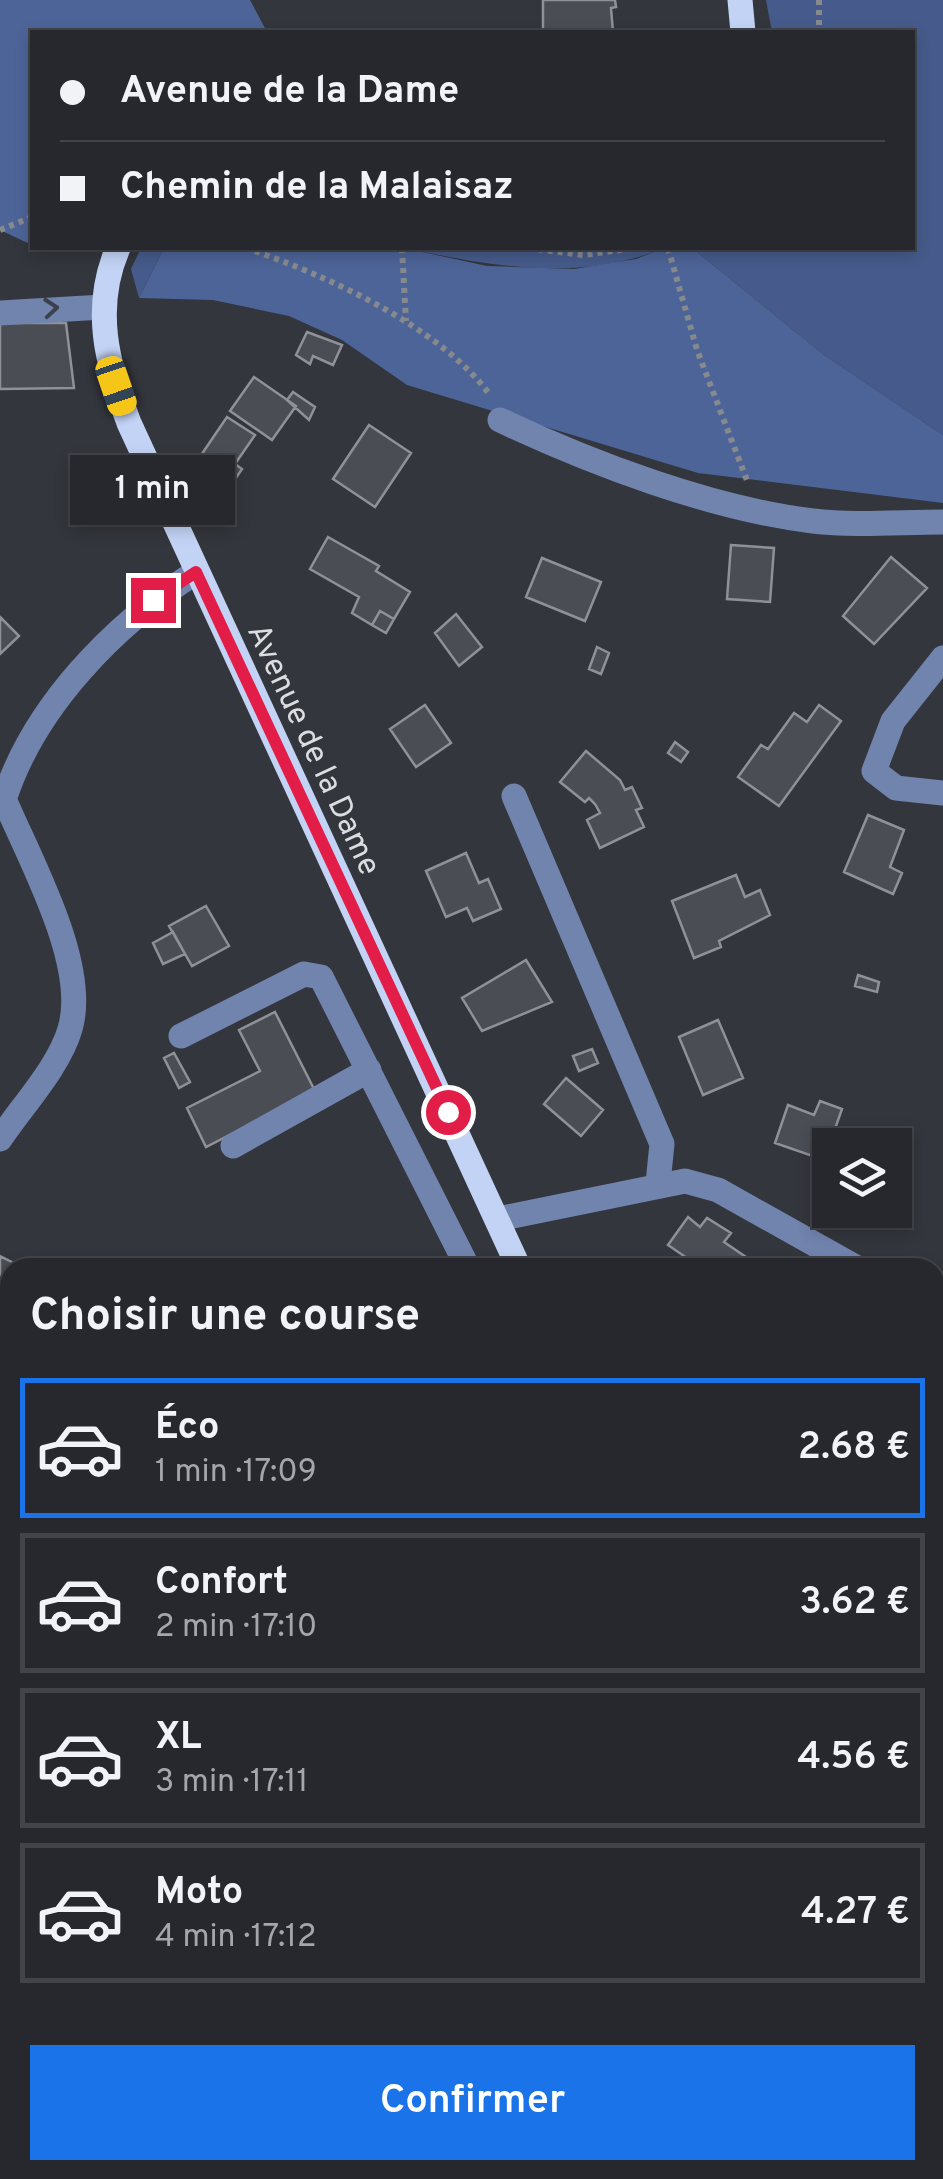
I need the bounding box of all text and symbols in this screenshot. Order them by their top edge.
text: Avenue de la Dame [120,68,459,117]
text: Chemin de la Malaisaz [120,164,514,213]
one-way arrow [44,297,60,319]
car [92,353,140,419]
callout: 1 min [70,455,236,525]
text: 1 min [115,470,190,510]
route end [131,578,176,623]
street label: Avenue de la Dame [236,618,388,883]
route start [426,1090,471,1135]
map controls [812,1128,912,1228]
button: layers [812,1128,912,1228]
text: Choisir une course [30,1289,420,1346]
icon: car [35,1403,125,1493]
text: Éco [155,1404,219,1453]
text: 2.68 € [798,1424,910,1473]
text: 1 min · 17:09 [155,1453,317,1493]
icon: car [35,1558,125,1648]
text: Confort [155,1559,288,1608]
text: 3.62 € [799,1579,910,1628]
text: 2 min · 17:10 [155,1608,317,1648]
icon: car [35,1713,125,1803]
text: XL [155,1714,202,1763]
text: 4.56 € [797,1734,910,1783]
text: 3 min · 17:11 [155,1763,308,1803]
icon: car [35,1868,125,1958]
text: Moto [155,1869,243,1918]
text: 4.27 € [801,1889,910,1938]
text: 4 min · 17:12 [155,1918,317,1958]
button: Confirmer [30,2045,915,2160]

